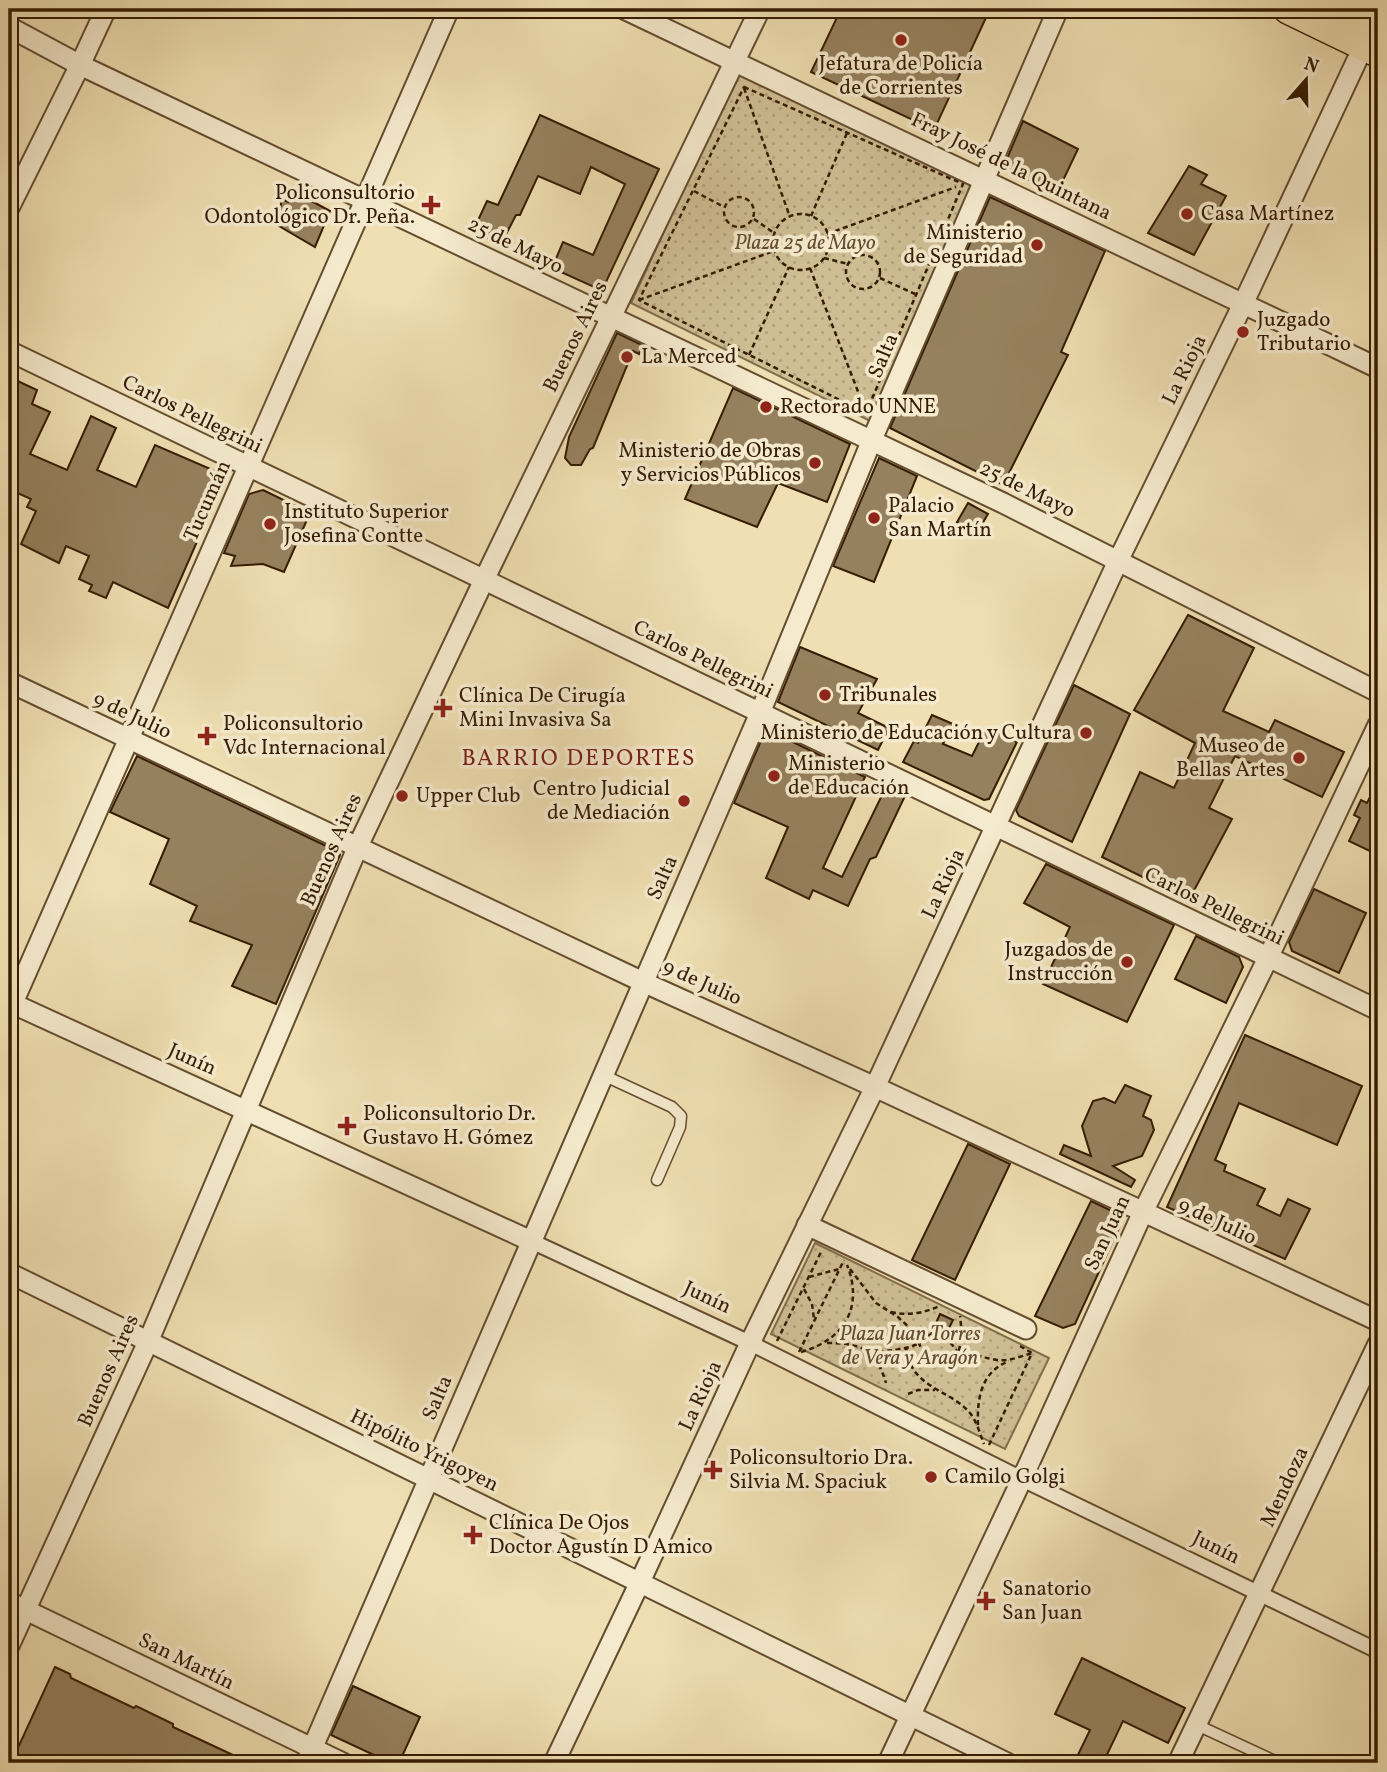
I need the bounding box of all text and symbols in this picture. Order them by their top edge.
marker: Jefatura de Policía de Corrientes [893,32,909,48]
north arrow [1272,46,1342,116]
place label: Jefatura de Policía de Corrientes [819,50,983,103]
text: N [1300,51,1322,81]
street label: Fray José de la Quintana [906,106,1116,228]
place label: Policonsultorio Odontológico Dr. Peña. [205,179,415,232]
marker: Policonsultorio Odontológico Dr. Peña. [421,195,441,215]
place label: Casa Martínez [1201,200,1334,229]
marker: Casa Martínez [1179,206,1195,222]
street label: 25 de Mayo [462,210,568,282]
place label: Ministerio de Seguridad [904,219,1023,272]
park label: Plaza 25 de Mayo [734,229,876,258]
marker: Ministerio de Seguridad [1029,237,1045,253]
street label: Buenos Aires [537,276,615,398]
place label: Juzgado Tributario [1257,306,1351,359]
marker: Juzgado Tributario [1235,324,1251,340]
street label: Salta [862,329,906,383]
street label: La Rioja [1156,330,1214,410]
place label: La Merced [641,343,737,372]
marker: La Merced [619,349,635,365]
street label: Carlos Pellegrini [117,369,267,461]
place label: Rectorado UNNE [780,393,936,422]
marker: Rectorado UNNE [758,399,774,415]
place label: Ministerio de Obras y Servicios Públicos [619,437,801,490]
street label: 25 de Mayo [974,454,1080,526]
marker: Ministerio de Obras y Servicios Públicos [807,455,823,471]
street label: Tucumán [177,456,239,546]
place label: Palacio San Martín [888,492,992,545]
place label: Instituto Superior Josefina Contte [284,498,449,551]
marker: Palacio San Martín [866,510,882,526]
marker: Instituto Superior Josefina Contte [262,516,278,532]
street label: Carlos Pellegrini [628,614,778,706]
place label: Tribunales [839,681,937,710]
place label: Clínica De Cirugía Mini Invasiva Sa [459,682,626,735]
street label: 9 de Julio [88,685,176,747]
marker: Tribunales [817,687,833,703]
marker: Clínica De Cirugía Mini Invasiva Sa [433,698,453,718]
place label: Policonsultorio Vdc Internacional [223,710,386,763]
place label: Ministerio de Educación y Cultura [760,719,1072,748]
marker: Ministerio de Educación y Cultura [1078,725,1094,741]
marker: Policonsultorio Vdc Internacional [197,726,217,746]
place label: Museo de Bellas Artes [1176,732,1285,785]
district label: BARRIO DEPORTES [461,743,697,775]
place label: Ministerio de Educación [788,750,910,803]
marker: Museo de Bellas Artes [1291,750,1307,766]
marker: Ministerio de Educación [766,768,782,784]
place label: Centro Judicial de Mediación [533,775,670,828]
place label: Upper Club [416,782,521,811]
marker: Upper Club [394,788,410,804]
street label: Buenos Aires [294,789,370,911]
marker: Centro Judicial de Mediación [676,793,692,809]
street label: La Rioja [915,844,973,924]
street label: Salta [640,851,686,905]
street label: Carlos Pellegrini [1139,861,1289,953]
place label: Juzgados de Instrucción [1005,936,1113,989]
street label: 9 de Julio [658,953,746,1013]
marker: Juzgados de Instrucción [1119,954,1135,970]
street label: Junín [163,1037,221,1083]
place label: Policonsultorio Dr. Gustavo H. Gómez [363,1100,536,1153]
marker: Policonsultorio Dr. Gustavo H. Gómez [337,1116,357,1136]
street label: San Juan [1078,1190,1138,1276]
street label: 9 de Julio [1173,1191,1261,1253]
street label: Junín [678,1274,736,1322]
street label: Buenos Aires [71,1310,147,1432]
park label: Plaza Juan Torres de Vera y Aragón [839,1320,981,1373]
street label: La Rioja [672,1356,730,1436]
street label: Salta [416,1371,460,1425]
street label: Hipólito Yrigoyen [345,1402,503,1500]
street label: Mendoza [1254,1442,1316,1532]
place label: Policonsultorio Dra. Silvia M. Spaciuk [729,1444,913,1497]
marker: Policonsultorio Dra. Silvia M. Spaciuk [703,1460,723,1480]
place label: Camilo Golgi [945,1463,1065,1492]
marker: Camilo Golgi [923,1469,939,1485]
place label: Clínica De Ojos Doctor Agustín D Amico [489,1509,713,1562]
street label: Junín [1187,1524,1245,1572]
marker: Clínica De Ojos Doctor Agustín D Amico [463,1525,483,1545]
place label: Sanatorio San Juan [1002,1575,1091,1628]
marker: Sanatorio San Juan [976,1591,996,1611]
street label: San Martín [133,1626,239,1698]

